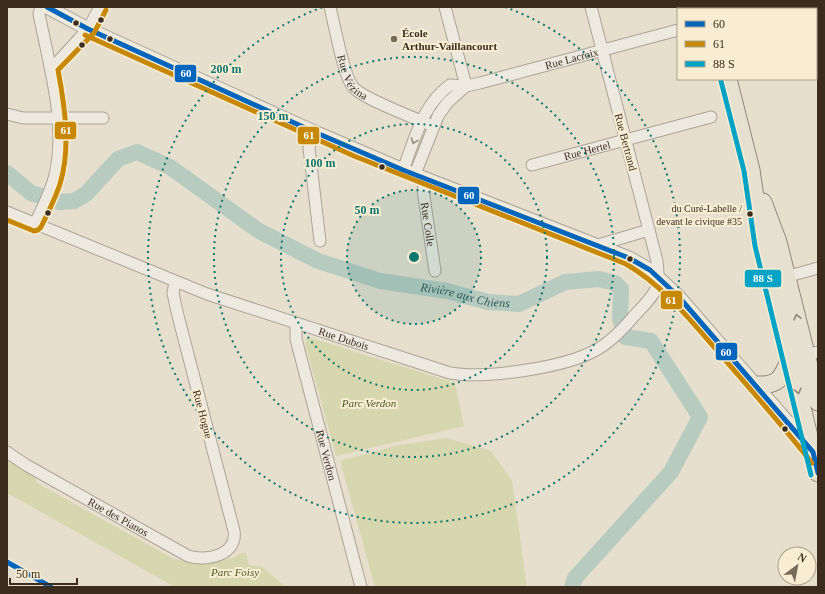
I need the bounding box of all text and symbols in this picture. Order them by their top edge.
legend [677,8,817,80]
unlabelled marker [96,15,106,25]
text: 60 [713,17,725,31]
unlabelled marker [71,18,81,28]
place label: École Arthur-Vaillancourt [402,27,497,52]
unlabelled marker [105,34,115,44]
marker: École Arthur-Vaillancourt [389,34,399,44]
text: 61 [713,37,725,51]
unlabelled marker [77,40,87,50]
street label: Rue Lacroix [544,45,600,71]
street label: Rue Vézina [335,54,370,102]
text: 88 S [713,57,735,71]
text: 200 m [211,62,242,76]
line badge: 60 [174,64,197,83]
text: 60 [181,67,192,79]
text: 150 m [258,109,289,123]
street label: Rue Bertrand [613,112,640,173]
line badge: 61 [54,121,77,140]
text: 61 [61,124,72,136]
line badge: 61 [297,126,320,145]
text: 61 [304,129,315,141]
one-way arrow [411,137,419,144]
street label: Rue Hertel [562,138,612,162]
text: 100 m [305,156,336,170]
unlabelled marker [377,162,387,172]
line badge: 60 [457,186,480,205]
text: 60 [464,189,475,201]
street label: Rue Colle [419,201,437,247]
text: 50 m [355,203,380,217]
place label: du Curé-Labelle / devant le civique #35 [656,203,742,227]
unlabelled marker [43,208,53,218]
marker: du Curé-Labelle / devant le civique #35 [745,209,755,219]
centre of rings [407,250,421,264]
unlabelled marker [625,254,635,264]
line badge: 88 S [744,269,782,288]
text: 88 S [753,272,773,284]
water label: Rivière aux Chiens [419,280,511,310]
line badge: 61 [660,290,683,310]
text: 61 [666,294,677,306]
one-way arrow [793,314,801,320]
street label: Rue Dubois [317,325,371,352]
line badge: 60 [715,342,738,361]
text: 60 [721,346,732,358]
street label: Rue Hogue [191,388,215,440]
one-way arrow [794,388,802,394]
park label: Parc Verdon [341,397,397,409]
unlabelled marker [780,424,790,434]
street label: Rue Verdon [314,428,339,482]
street label: Rue des Pianos [86,495,151,539]
north arrow [777,546,817,586]
text: N [796,550,809,565]
scale bar [10,560,77,586]
park label: Parc Foisy [210,566,259,578]
text: 50 m [16,567,41,581]

